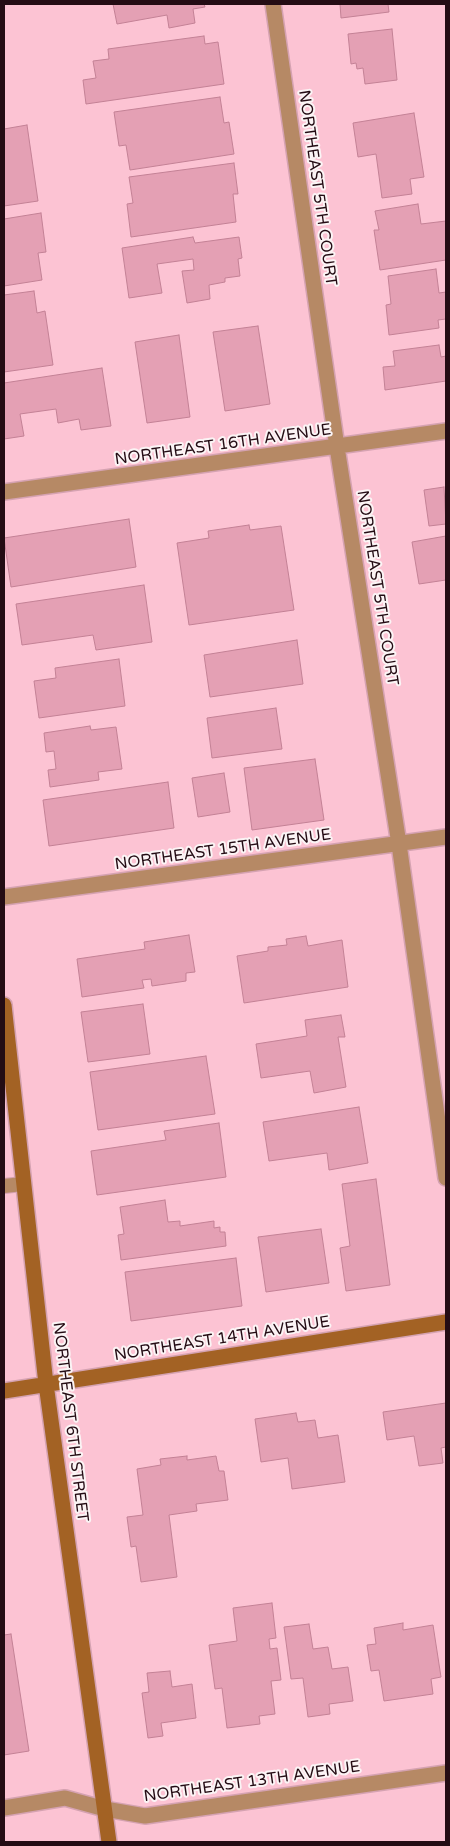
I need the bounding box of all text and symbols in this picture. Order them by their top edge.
street label: NORTHEAST 5TH COURT [294,89,340,287]
street label: NORTHEAST 16TH AVENUE [114,420,332,470]
street label: NORTHEAST 5TH COURT [352,489,402,687]
street label: NORTHEAST 15TH AVENUE [114,825,332,875]
street label: NORTHEAST 14TH AVENUE [113,1312,331,1366]
street label: NORTHEAST 6TH STREET [48,1321,92,1523]
street label: NORTHEAST 13TH AVENUE [143,1757,361,1807]

